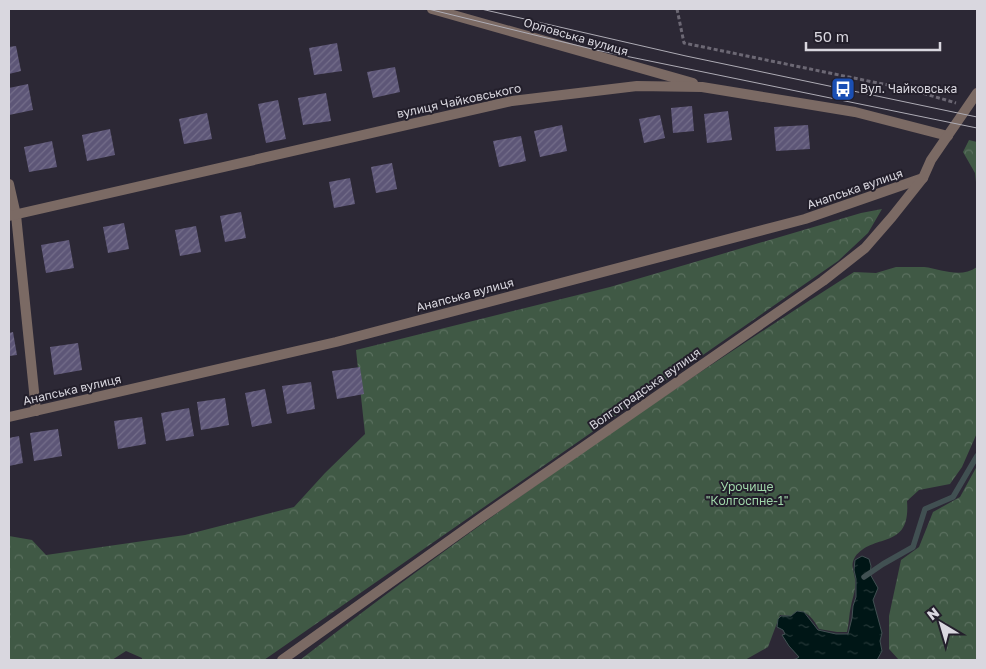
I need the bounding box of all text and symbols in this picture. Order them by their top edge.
street label: Орловська вулиця [522,14,630,59]
scale bar [806,20,940,52]
text: 50 m [814,27,849,45]
bus stop icon: Вул. Чайковська [830,76,856,102]
street label: вулиця Чайковського [395,80,522,121]
place label: Вул. Чайковська [860,81,957,96]
street label: Анапська вулиця [805,165,905,212]
street label: Анапська вулиця [414,274,515,315]
street label: Волгоградська вулиця [586,344,703,433]
street label: Анапська вулиця [21,371,123,408]
park label: Урочище "Колгоспне-1" [706,479,788,508]
north arrow [916,599,966,649]
text: N [923,603,942,623]

